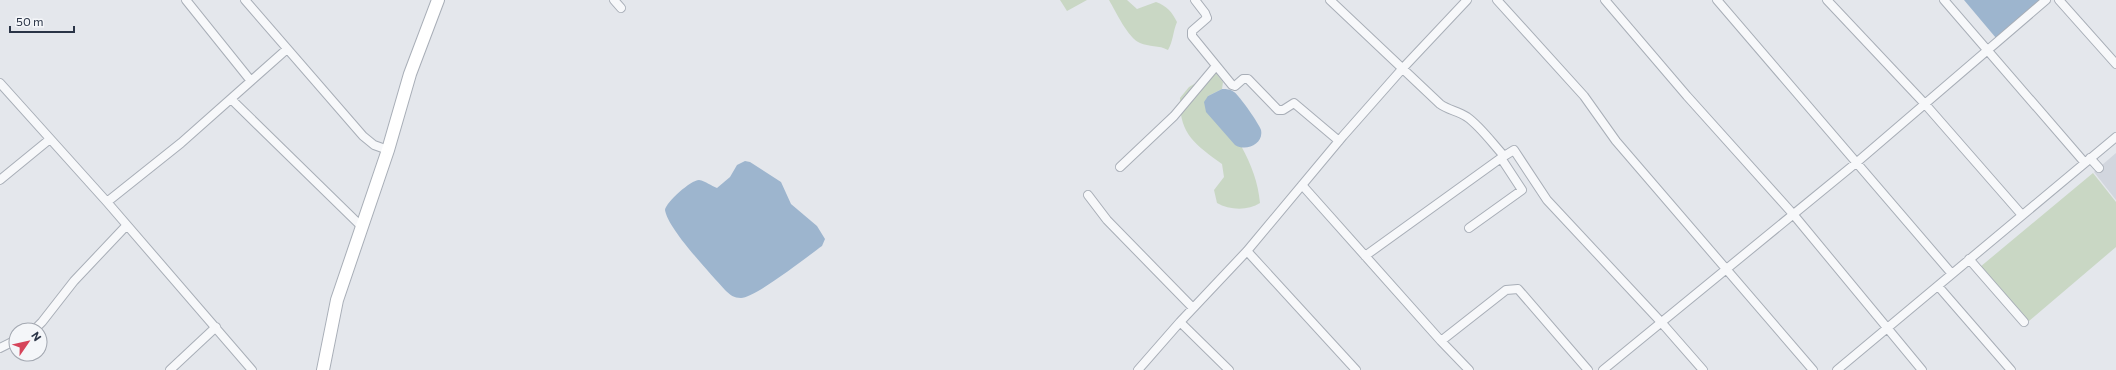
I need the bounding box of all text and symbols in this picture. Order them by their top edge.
scale bar [10,8,74,34]
text: 50 m [16,14,44,28]
north arrow [8,322,48,362]
text: N [29,329,44,343]

